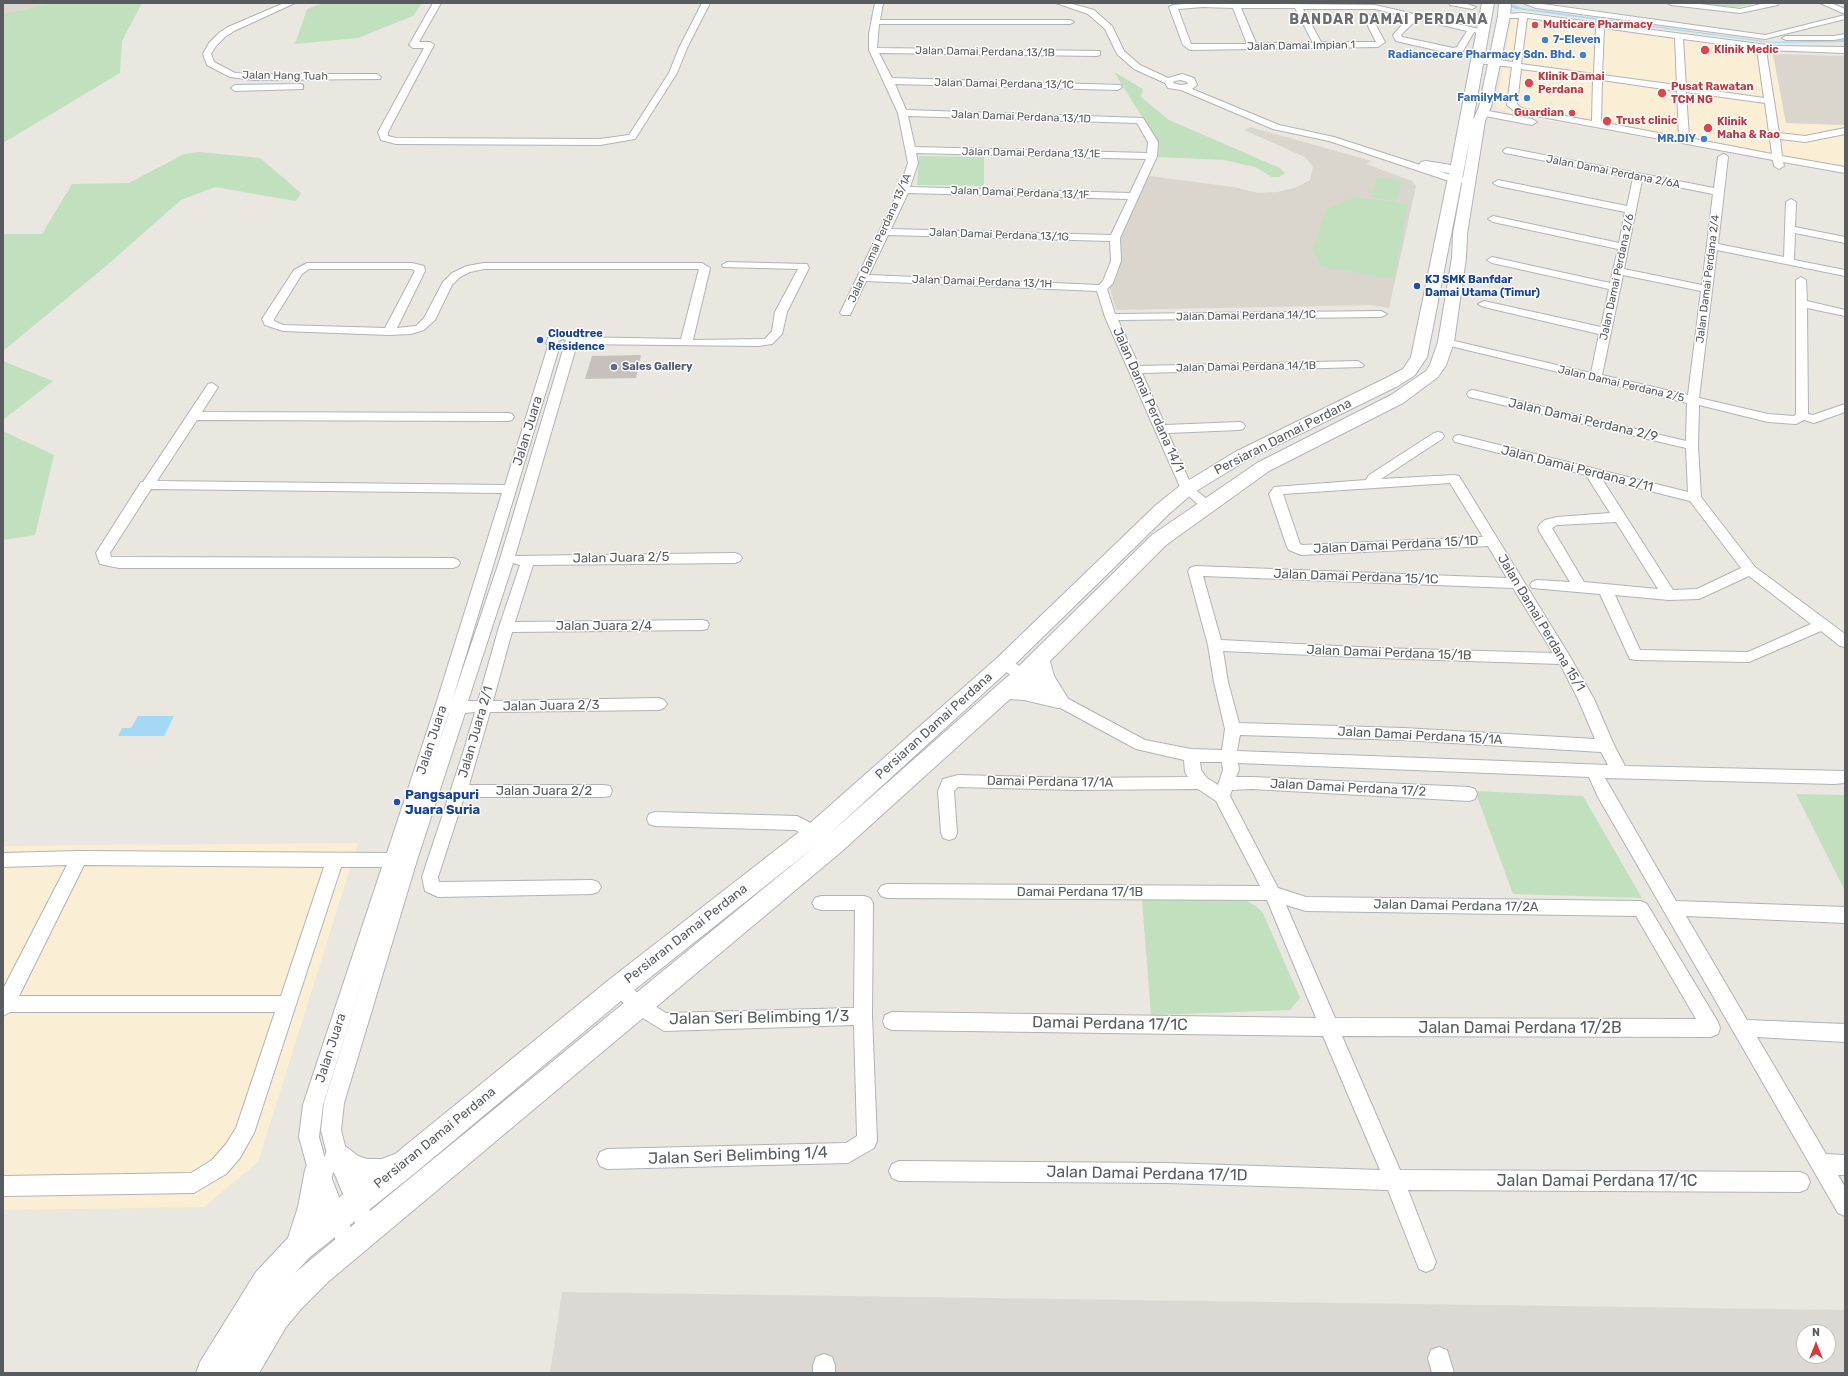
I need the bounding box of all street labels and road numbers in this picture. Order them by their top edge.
street label: Jalan Damai Impian 1 [1247,38,1355,54]
street label: Jalan Damai Perdana 13/1B [915,44,1055,60]
street label: Jalan Hang Tuah [242,69,328,83]
street label: Jalan Damai Perdana 13/1C [934,76,1074,92]
street label: Jalan Damai Perdana 13/1D [951,108,1091,126]
street label: Jalan Damai Perdana 13/1E [961,145,1101,161]
street label: Jalan Damai Perdana 2/6A [1545,153,1681,191]
street label: Jalan Damai Perdana 13/1A [846,171,914,305]
street label: Jalan Damai Perdana 13/1F [950,184,1090,202]
street label: Jalan Damai Perdana 2/6 [1597,213,1637,341]
street label: Jalan Damai Perdana 2/4 [1694,214,1722,344]
street label: Jalan Damai Perdana 13/1G [929,226,1069,244]
street label: Jalan Damai Perdana 13/1H [912,273,1052,291]
street label: Jalan Damai Perdana 14/1C [1176,308,1316,324]
street label: Jalan Damai Perdana 14/1 [1109,325,1187,475]
street label: Jalan Damai Perdana 14/1B [1176,359,1316,375]
street label: Jalan Damai Perdana 2/5 [1556,363,1686,405]
street label: Jalan Juara [510,394,546,468]
street label: Jalan Damai Perdana 2/9 [1507,395,1659,445]
street label: Persiaran Damai Perdana [1212,396,1354,478]
street label: Jalan Damai Perdana 2/11 [1499,443,1655,495]
street label: Jalan Damai Perdana 15/1D [1313,533,1479,557]
street label: Jalan Juara 2/5 [573,549,669,567]
street label: Jalan Damai Perdana 15/1 [1494,552,1588,694]
street label: Jalan Damai Perdana 15/1C [1273,566,1439,588]
street label: Jalan Juara 2/4 [556,618,652,634]
street label: Jalan Damai Perdana 15/1B [1306,642,1472,664]
street label: Persiaran Damai Perdana [872,669,996,783]
street label: Jalan Juara 2/1 [455,684,497,780]
street label: Jalan Juara 2/3 [502,697,600,715]
street label: Jalan Juara [413,703,451,777]
street label: Jalan Damai Perdana 15/1A [1337,724,1503,748]
street label: Damai Perdana 17/1A [987,773,1113,791]
street label: Jalan Damai Perdana 17/2 [1269,776,1427,800]
street label: Jalan Juara 2/2 [496,783,592,799]
street label: Persiaran Damai Perdana [621,881,751,987]
street label: Damai Perdana 17/1B [1017,884,1143,900]
street label: Jalan Damai Perdana 17/2A [1373,897,1539,915]
street label: Jalan Seri Belimbing 1/3 [669,1007,849,1029]
street label: Jalan Juara [312,1011,350,1085]
street label: Damai Perdana 17/1C [1032,1013,1188,1035]
street label: Jalan Damai Perdana 17/2B [1418,1018,1622,1038]
street label: Persiaran Damai Perdana [371,1084,499,1192]
street label: Jalan Seri Belimbing 1/4 [648,1143,828,1169]
street label: Jalan Damai Perdana 17/1D [1046,1163,1248,1185]
street label: Jalan Damai Perdana 17/1C [1497,1171,1697,1191]

